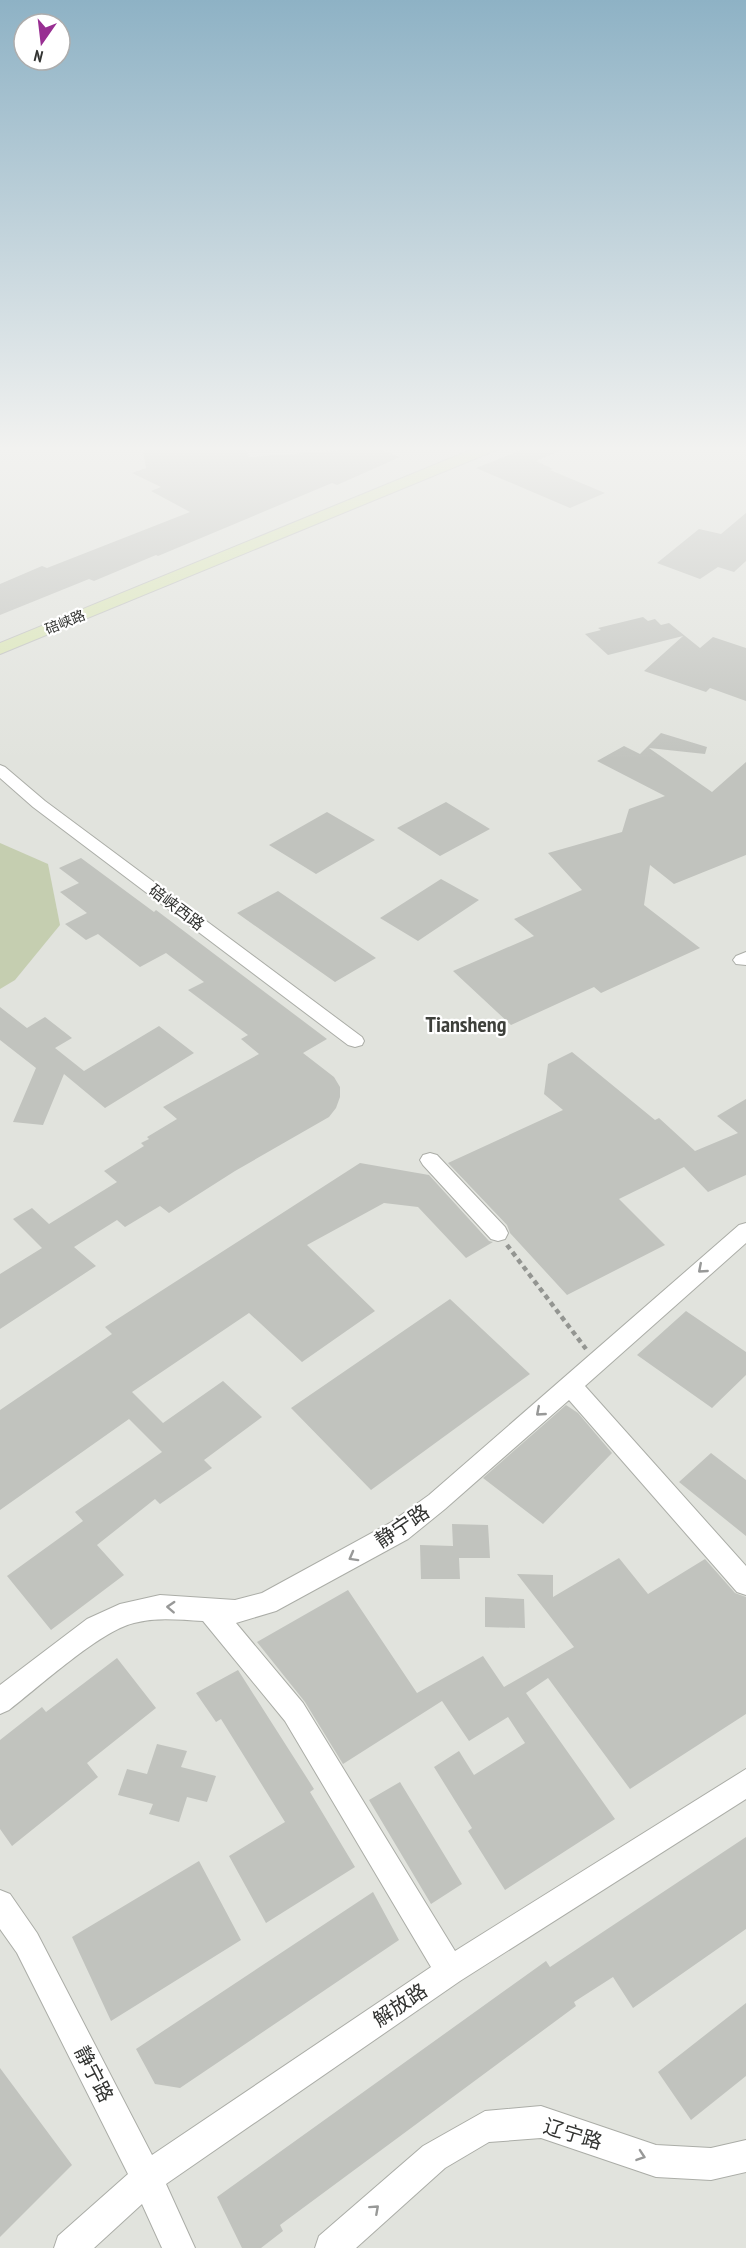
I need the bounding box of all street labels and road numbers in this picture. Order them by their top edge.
street label: 碚峡路 [42,606,88,638]
street label: 碚峡西路 [145,880,209,934]
street label: 静宁路 [370,1498,434,1554]
street label: 解放路 [368,1977,432,2033]
street label: 静宁路 [69,2041,119,2107]
street label: 辽宁路 [541,2113,605,2155]

